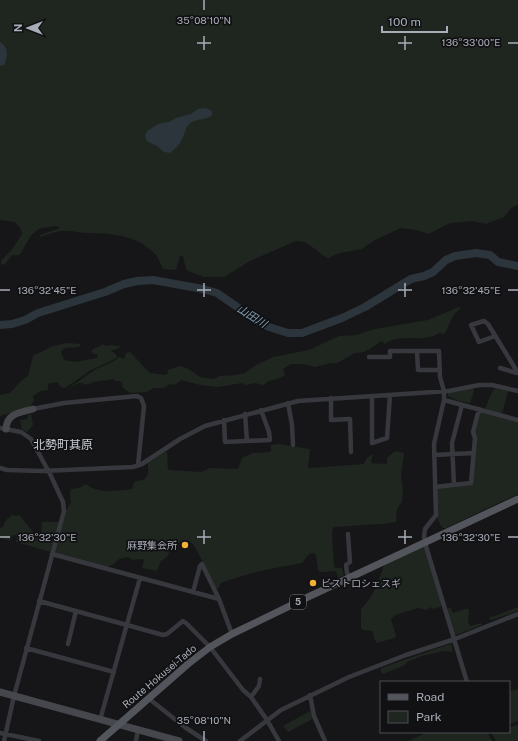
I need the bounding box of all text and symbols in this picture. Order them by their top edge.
north arrow [8,8,48,48]
scale bar [382,8,447,34]
text: 35°08'10"N [177,14,231,26]
text: 100 m [388,15,421,29]
text: N [12,24,24,32]
text: 136°33'00"E [442,36,500,48]
text: 136°32'45"E [18,284,76,296]
text: 136°32'45"E [442,284,500,296]
water label: 山田川 [235,302,270,330]
district label: 北勢町其原 [33,438,93,452]
text: 136°32'30"E [18,531,76,543]
text: 136°32'30"E [442,531,500,543]
place label: 麻野集会所 [127,539,177,551]
marker: 麻野集会所 [180,540,190,550]
place label: ビストロシェスギ [321,577,401,589]
marker: ビストロシェスギ [308,578,318,588]
road number: 5 [290,595,306,609]
street label: Route Hokusei-Tado [120,641,199,710]
legend [380,681,510,733]
text: Road [416,690,444,704]
text: Park [416,710,442,724]
text: 35°08'10"N [177,714,231,726]

